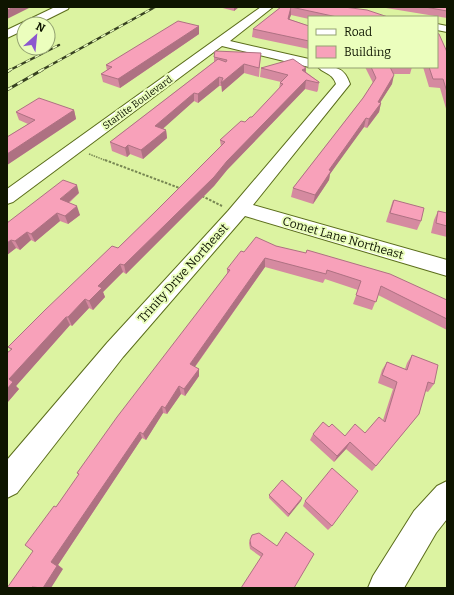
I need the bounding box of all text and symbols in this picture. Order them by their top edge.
north arrow [16,16,56,56]
legend [308,16,438,68]
text: N [34,20,47,35]
text: Road [344,25,372,39]
text: Building [344,45,391,59]
street label: Starlite Boulevard [100,74,175,132]
street label: Comet Lane Northeast [281,214,406,262]
street label: Trinity Drive Northeast [135,220,231,325]

